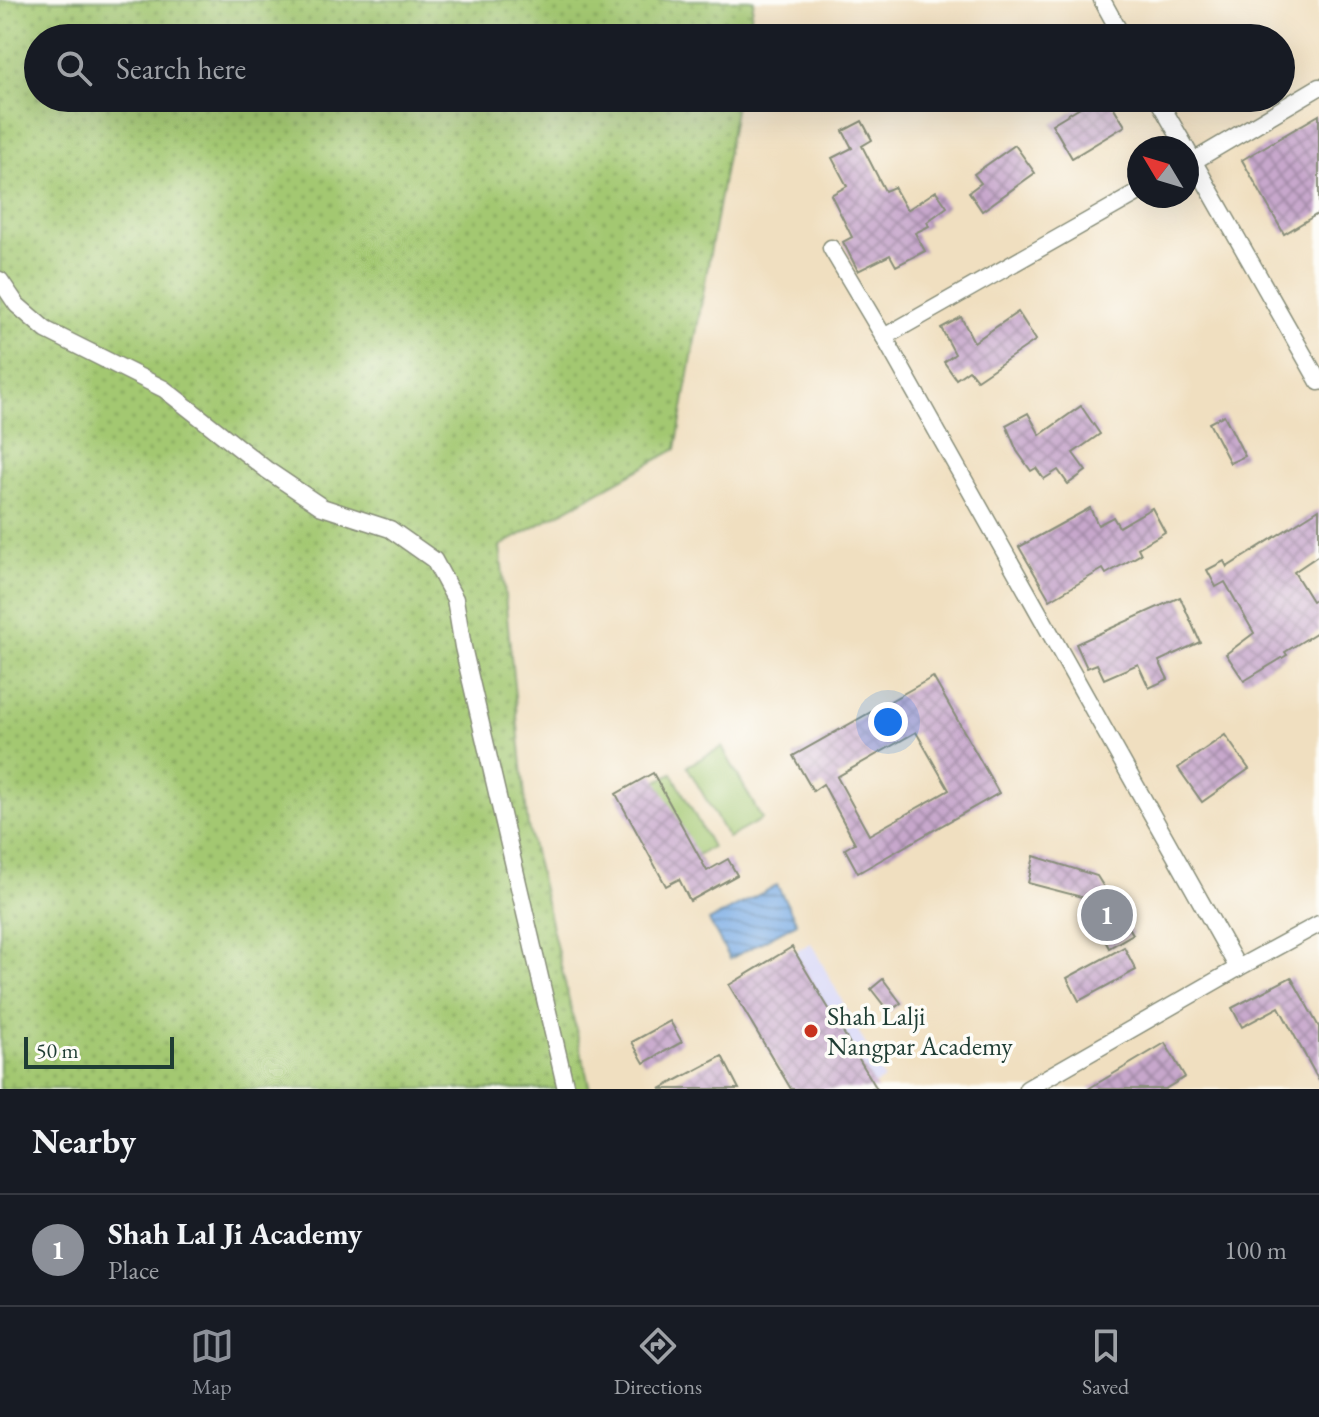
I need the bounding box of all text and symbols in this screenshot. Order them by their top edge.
search box [24,24,1295,112]
icon: search [52,46,96,90]
text: Search here [116,49,246,88]
north arrow [1127,136,1199,208]
your location [868,702,908,742]
pin: 1 [1081,885,1133,945]
place label: Shah Lalji Nangpar Academy [827,999,1013,1063]
marker: Shah Lalji Nangpar Academy [802,1022,820,1040]
scale bar [24,1033,174,1069]
text: 50 m [36,1036,79,1065]
text: Nearby [32,1119,136,1163]
text: Shah Lal Ji Academy [108,1214,362,1253]
text: 1 [51,1233,65,1267]
text: 100 m [1224,1233,1287,1267]
text: Place [108,1253,159,1287]
tab: Map [190,1324,234,1401]
tab: Directions [614,1324,702,1401]
tab: Saved [1082,1324,1129,1401]

